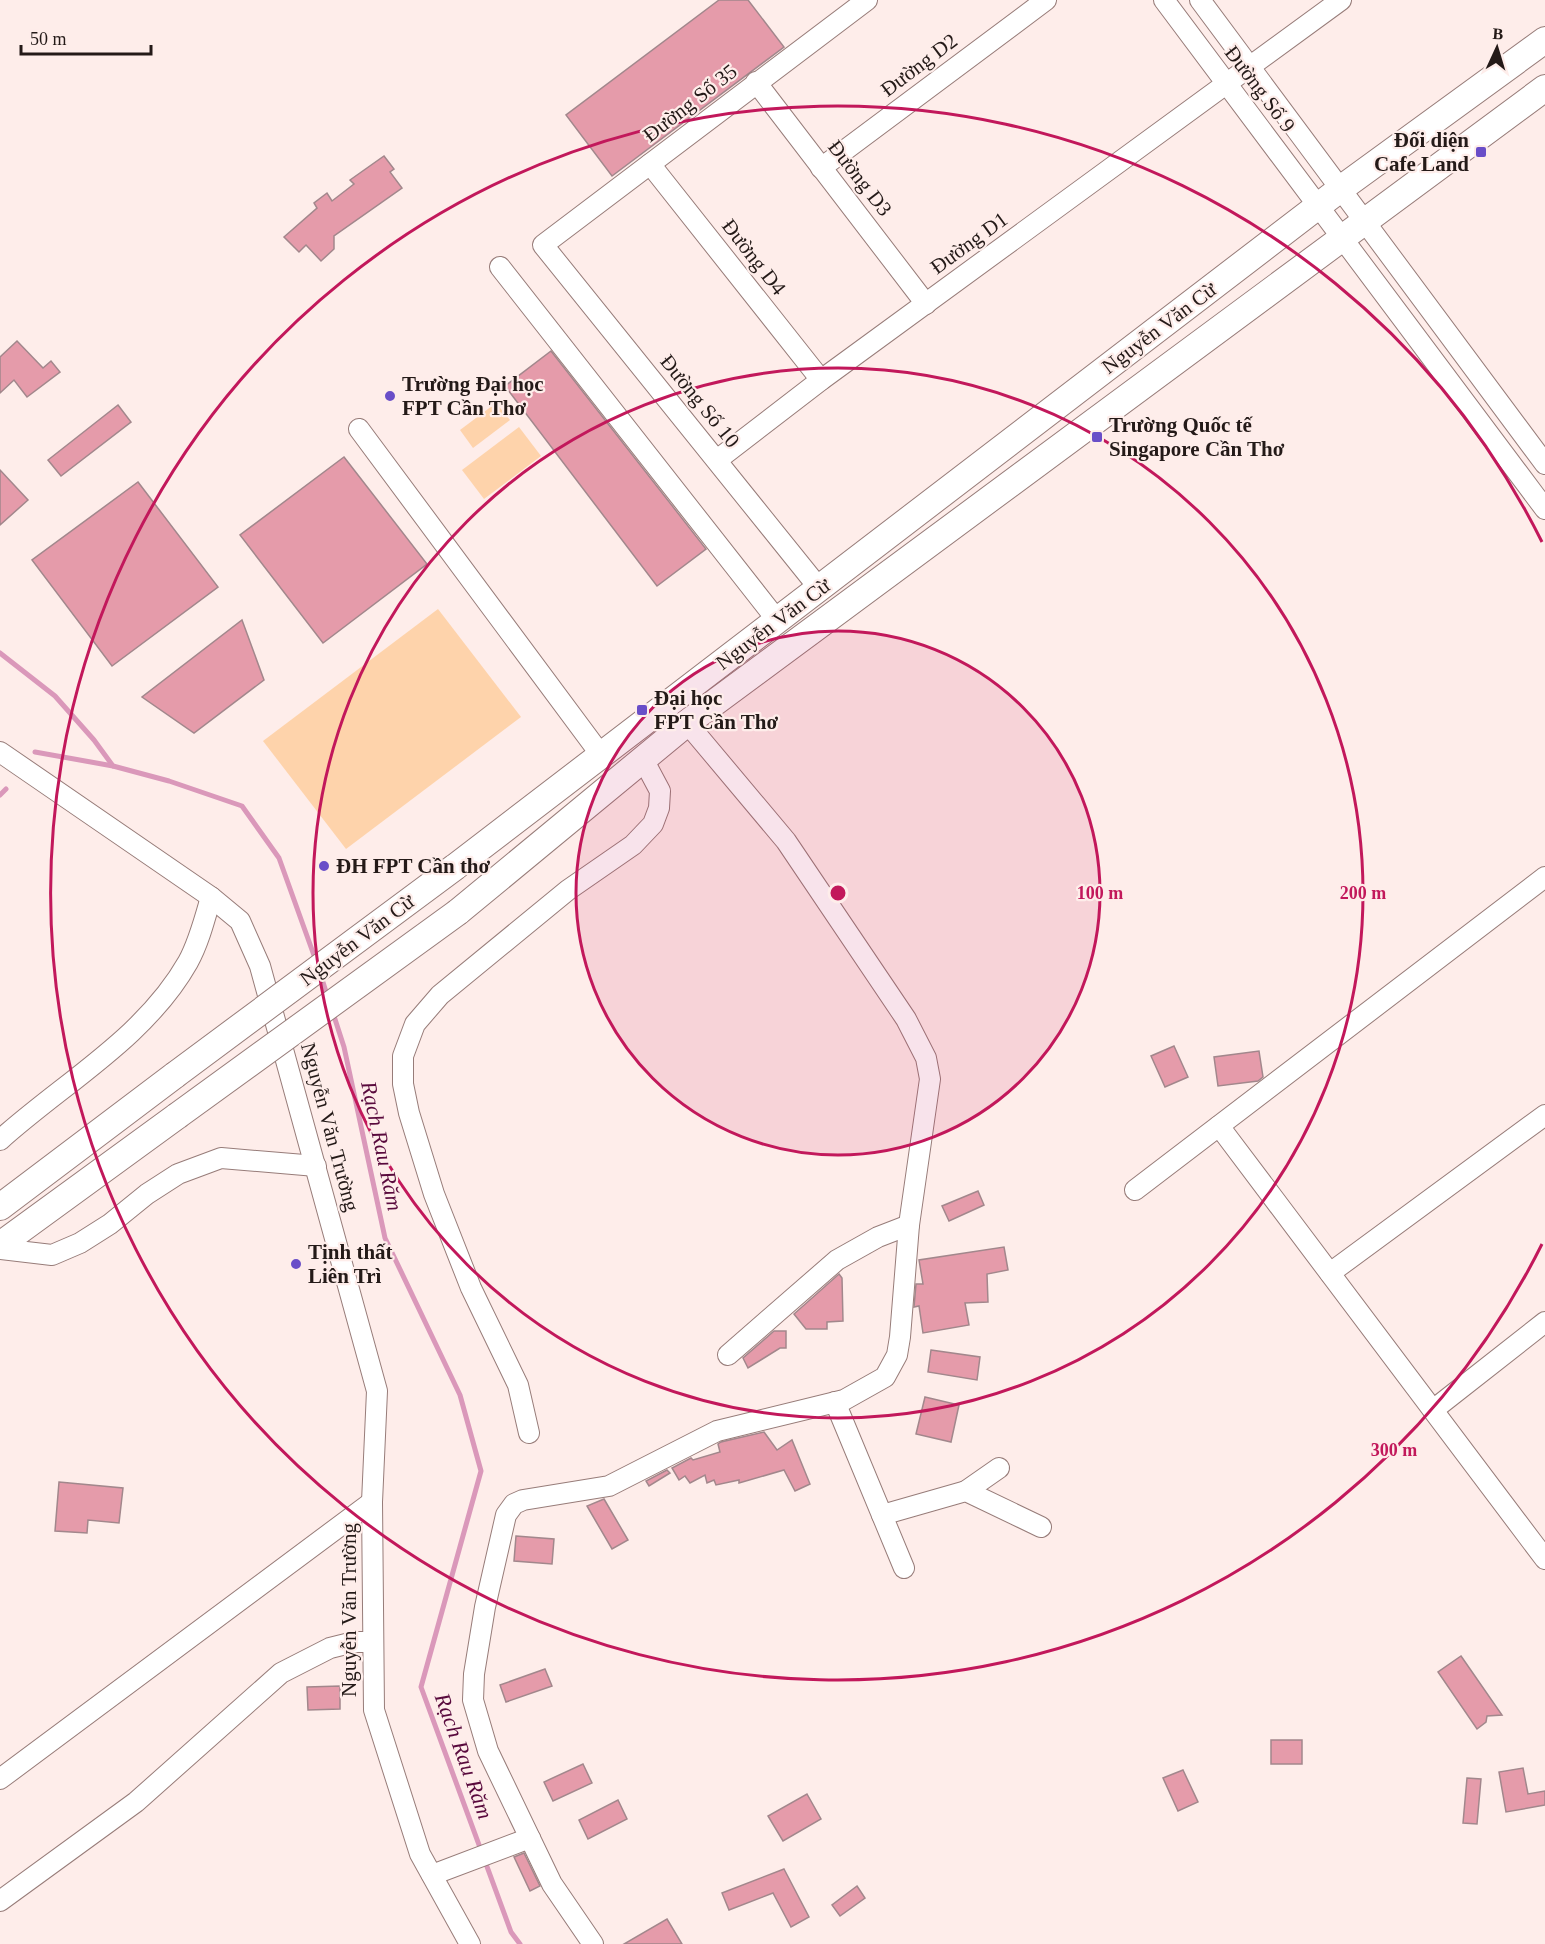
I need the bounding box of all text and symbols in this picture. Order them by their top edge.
scale bar [21,18,152,56]
north arrow [1467,18,1527,78]
text: B [1492,25,1504,42]
street label: Đường D2 [876,28,962,102]
text: 50 m [30,29,67,49]
street label: Đường Số 9 [1220,41,1300,137]
street label: Đường Số 35 [638,59,742,147]
place label: Đối diện Cafe Land [1374,128,1469,176]
street label: Đường D3 [823,135,897,221]
marker: Đối diện Cafe Land [1474,145,1488,159]
street label: Đường D1 [926,207,1012,279]
street label: Đường D4 [717,214,791,300]
street label: Nguyễn Văn Cừ [1097,277,1221,379]
street label: Đường Số 10 [655,350,745,452]
place label: Trường Đại học FPT Cần Thơ [402,372,544,420]
marker: Trường Đại học FPT Cần Thơ [383,389,397,403]
place label: Trường Quốc tế Singapore Cần Thơ [1109,413,1285,461]
marker: Trường Quốc tế Singapore Cần Thơ [1090,430,1104,444]
street label: Nguyễn Văn Cừ [711,573,835,675]
place label: Đại học FPT Cần Thơ [654,686,778,734]
marker: Đại học FPT Cần Thơ [635,703,649,717]
place label: ĐH FPT Cần thơ [336,854,491,878]
marker: ĐH FPT Cần thơ [317,859,331,873]
centre of rings [828,883,848,903]
text: 100 m [1077,883,1123,903]
text: 200 m [1340,883,1386,903]
street label: Nguyễn Văn Cừ [295,889,419,991]
street label: Nguyễn Văn Trường [296,1040,364,1215]
water label: Rạch Rau Răm [356,1078,408,1213]
place label: Tịnh thất Liên Trì [308,1240,393,1288]
marker: Tịnh thất Liên Trì [289,1257,303,1271]
text: 300 m [1371,1440,1417,1460]
street label: Nguyễn Văn Trường [337,1523,361,1697]
water label: Rạch Rau Răm [429,1689,498,1822]

